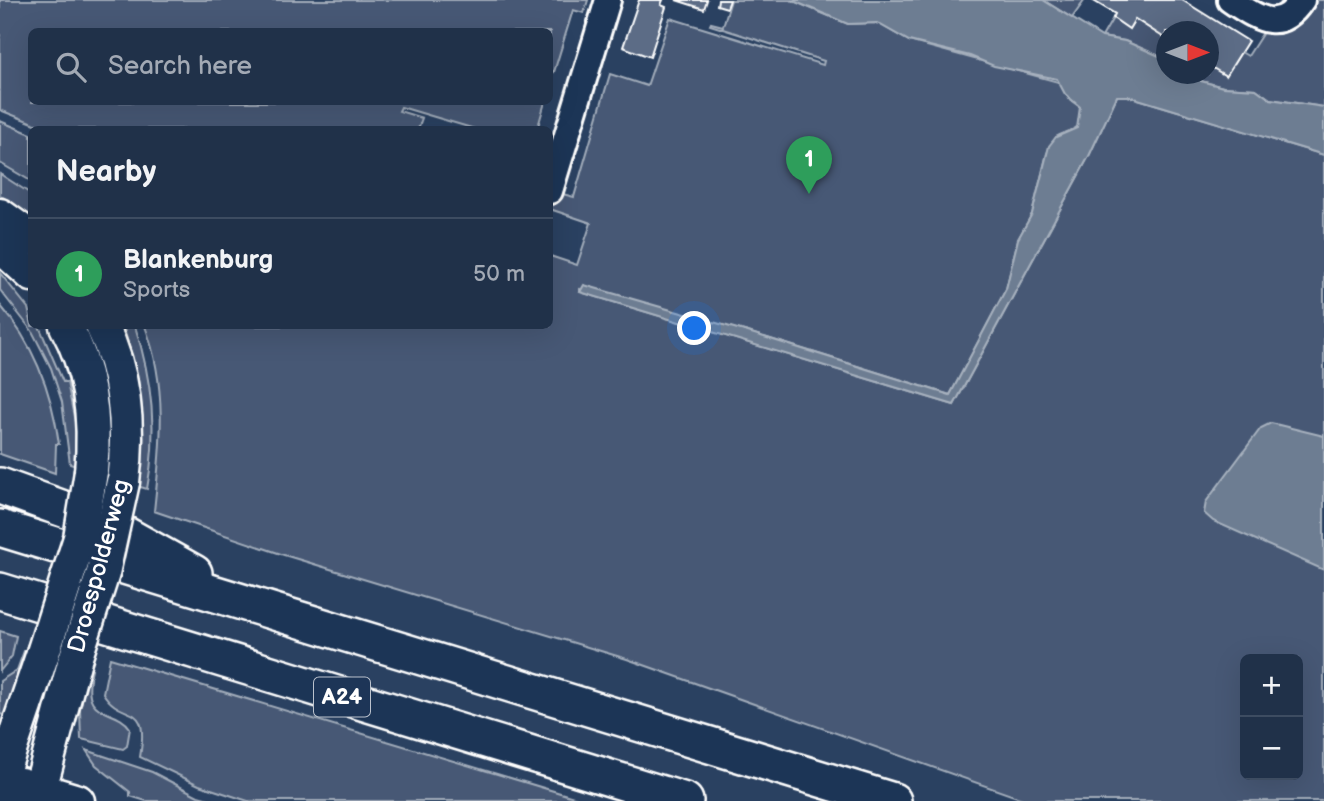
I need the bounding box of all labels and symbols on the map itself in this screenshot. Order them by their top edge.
north arrow [1156,21,1219,84]
pin: 1 [786,136,832,194]
your location [677,311,711,345]
street label: Droespolderweg [62,476,136,656]
road number: A24 [314,678,370,716]

